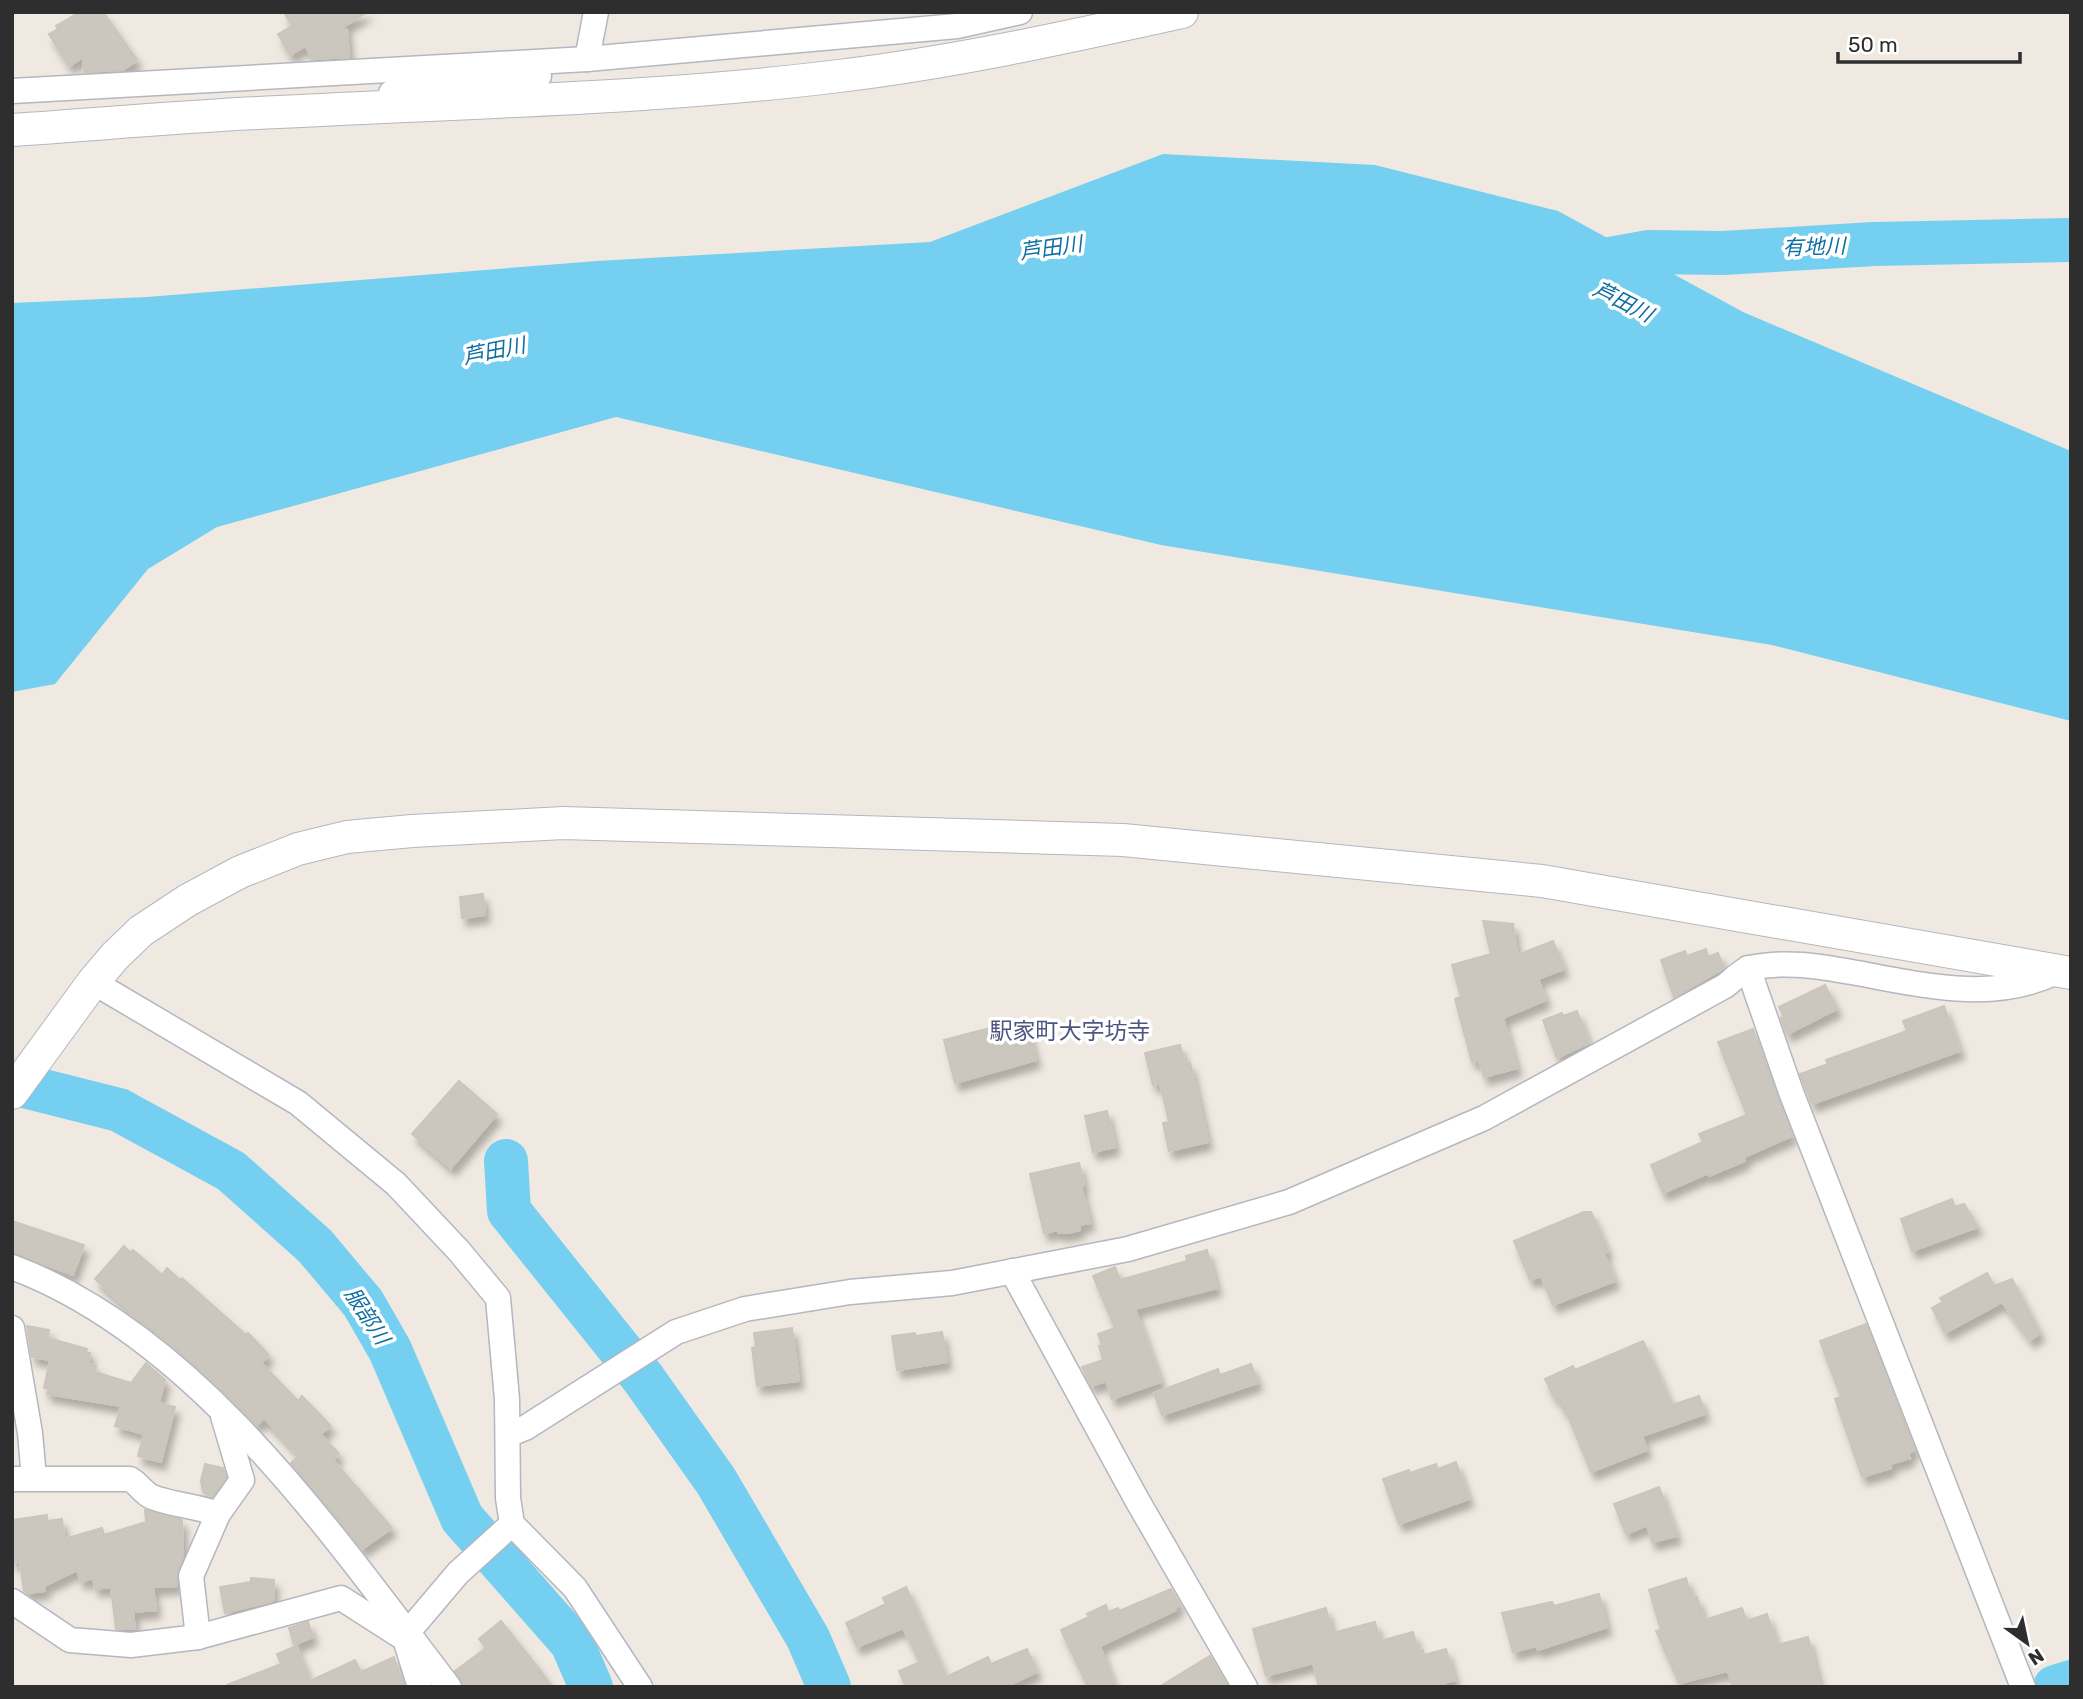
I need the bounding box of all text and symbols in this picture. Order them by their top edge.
scale bar [1838,21,2020,65]
text: 50 m [1848,32,1898,57]
water label: 芦田川 [1018,230,1086,264]
water label: 有地川 [1782,233,1848,260]
water label: 芦田川 [1589,276,1659,328]
water label: 芦田川 [461,332,529,369]
district label: 駅家町大字坊寺 [990,1017,1151,1045]
water label: 服部川 [340,1283,396,1351]
north arrow [1992,1608,2062,1678]
text: N [2024,1643,2048,1670]

